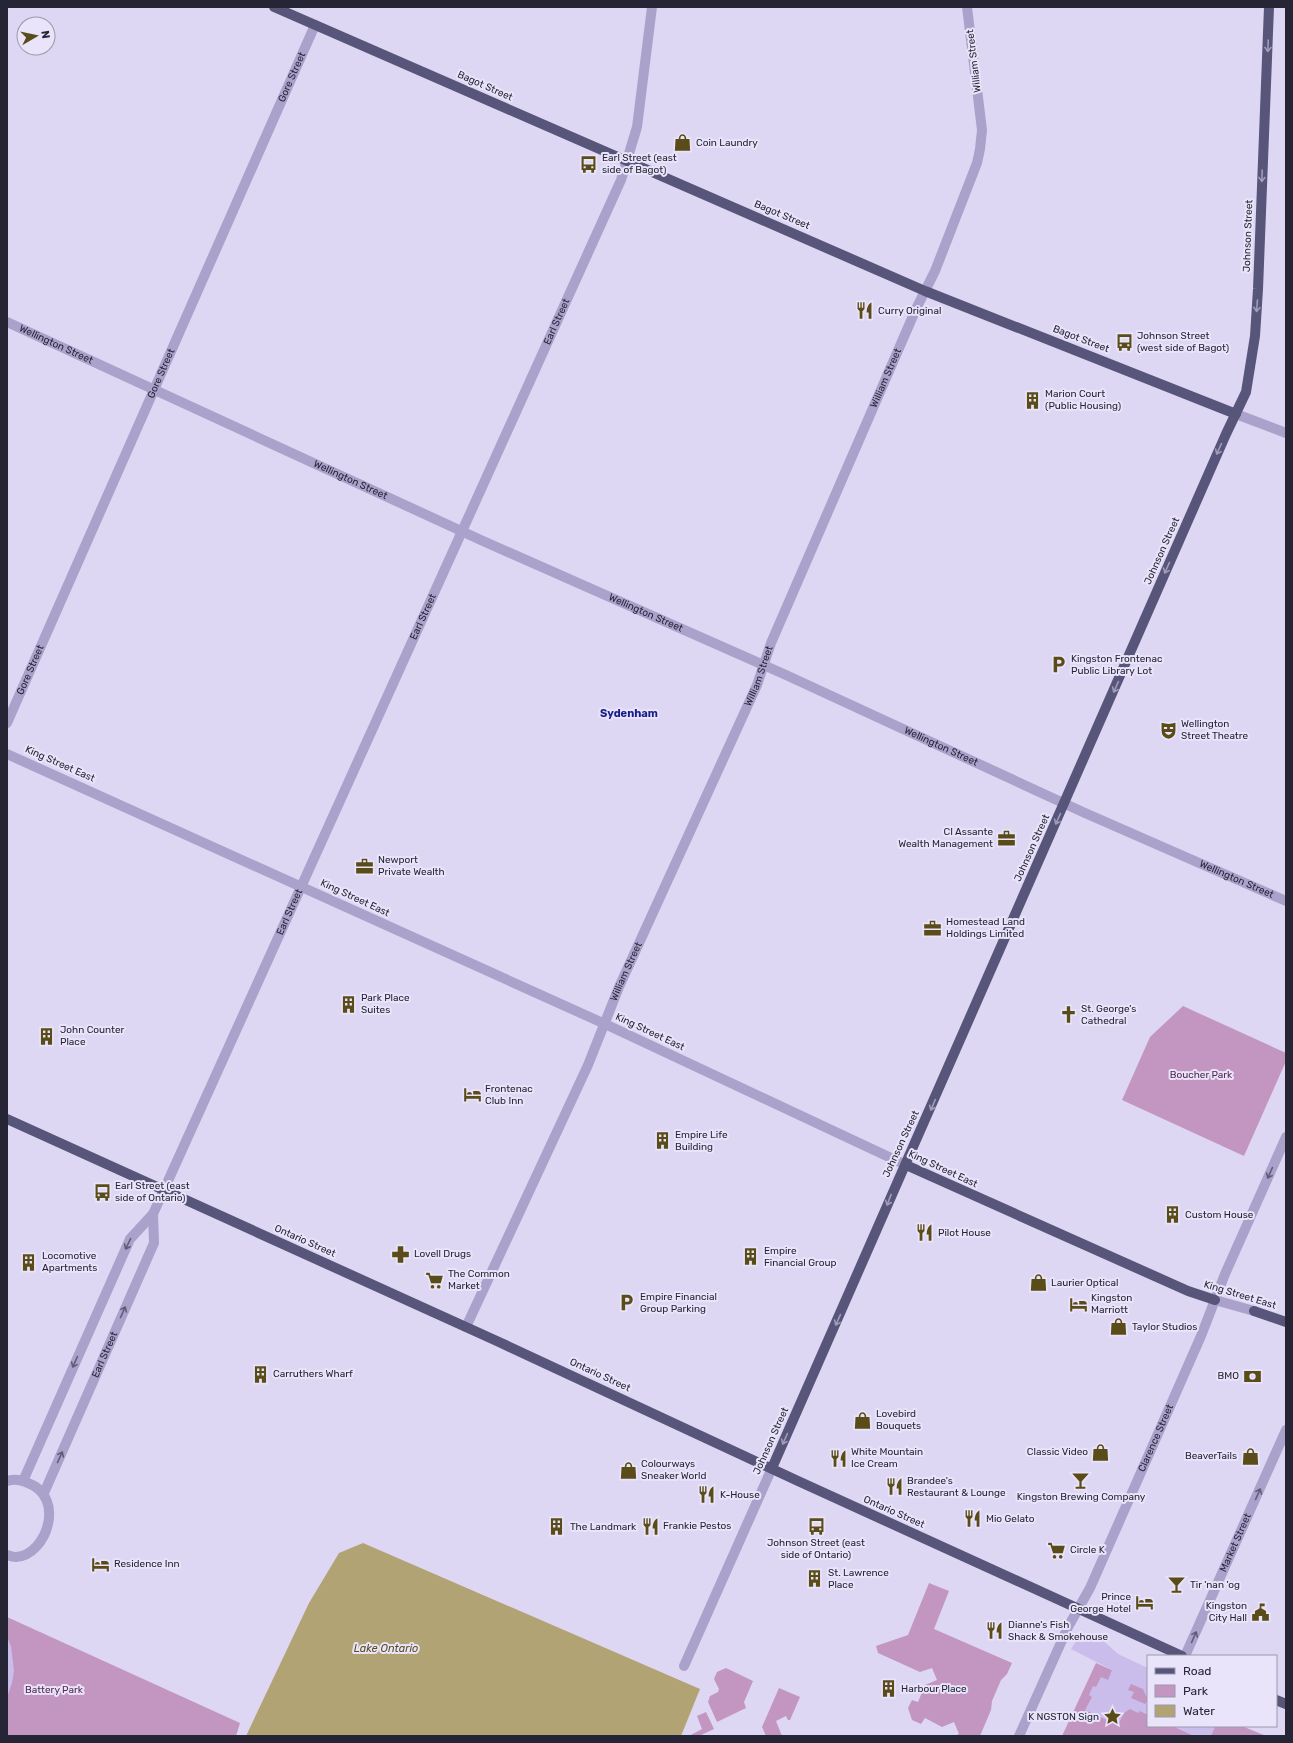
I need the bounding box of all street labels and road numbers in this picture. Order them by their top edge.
street label: William Street [964,29,984,93]
street label: Gore Street [276,50,308,104]
street label: Bagot Street [456,68,515,104]
street label: Bagot Street [752,198,812,232]
street label: Johnson Street [1241,199,1255,272]
street label: Earl Street [541,297,573,347]
street label: Wellington Street [17,322,95,367]
street label: Bagot Street [1051,323,1111,355]
street label: Gore Street [145,347,177,400]
street label: William Street [868,347,904,410]
street label: Wellington Street [312,458,389,502]
street label: Johnson Street [1142,515,1182,587]
street label: Wellington Street [607,591,685,635]
street label: Earl Street [408,592,439,642]
street label: Gore Street [14,643,47,697]
street label: William Street [742,644,776,708]
street label: Wellington Street [902,724,980,769]
street label: King Street East [23,743,97,785]
street label: Johnson Street [1012,812,1052,884]
street label: Wellington Street [1198,858,1276,901]
street label: King Street East [319,877,392,919]
street label: Earl Street [274,887,305,937]
street label: William Street [608,940,645,1003]
street label: King Street East [614,1011,687,1053]
street label: Johnson Street [880,1109,922,1179]
street label: King Street East [907,1148,980,1190]
street label: Ontario Street [273,1222,337,1260]
street label: King Street East [1202,1278,1278,1312]
street label: Earl Street [89,1330,120,1380]
street label: Ontario Street [568,1356,632,1394]
street label: Clarence Street [1136,1402,1176,1474]
street label: Johnson Street [751,1405,791,1477]
street label: Ontario Street [862,1493,926,1531]
street label: Market Street [1217,1511,1254,1574]

